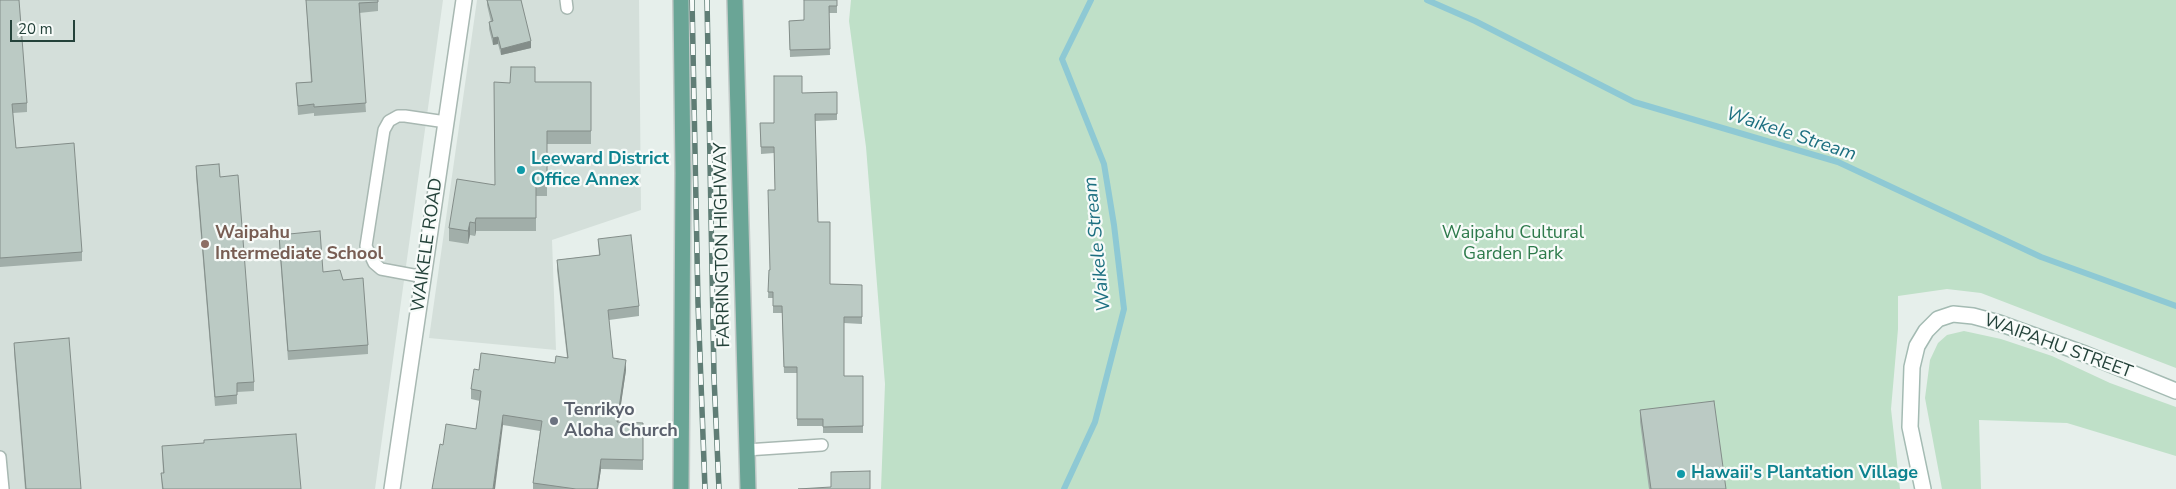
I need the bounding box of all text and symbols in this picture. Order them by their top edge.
scale bar [12,10,78,42]
text: 20 m [18,19,53,39]
water label: Waikele Stream [1723,103,1859,167]
street label: FARRINGTON HIGHWAY [710,142,736,348]
place label: Leeward District Office Annex [531,149,669,192]
marker: Leeward District Office Annex [515,164,527,176]
water label: Waikele Stream [1080,175,1116,313]
street label: WAIKELE ROAD [408,177,448,313]
place label: Waipahu Intermediate School [215,223,383,266]
park label: Waipahu Cultural Garden Park [1442,223,1584,266]
marker: Waipahu Intermediate School [199,238,211,250]
street label: WAIPAHU STREET [1981,310,2135,384]
place label: Tenrikyo Aloha Church [564,400,678,442]
marker: Tenrikyo Aloha Church [548,415,560,427]
place label: Hawaii's Plantation Village [1691,463,1918,485]
marker: Hawaii's Plantation Village [1675,468,1687,480]

